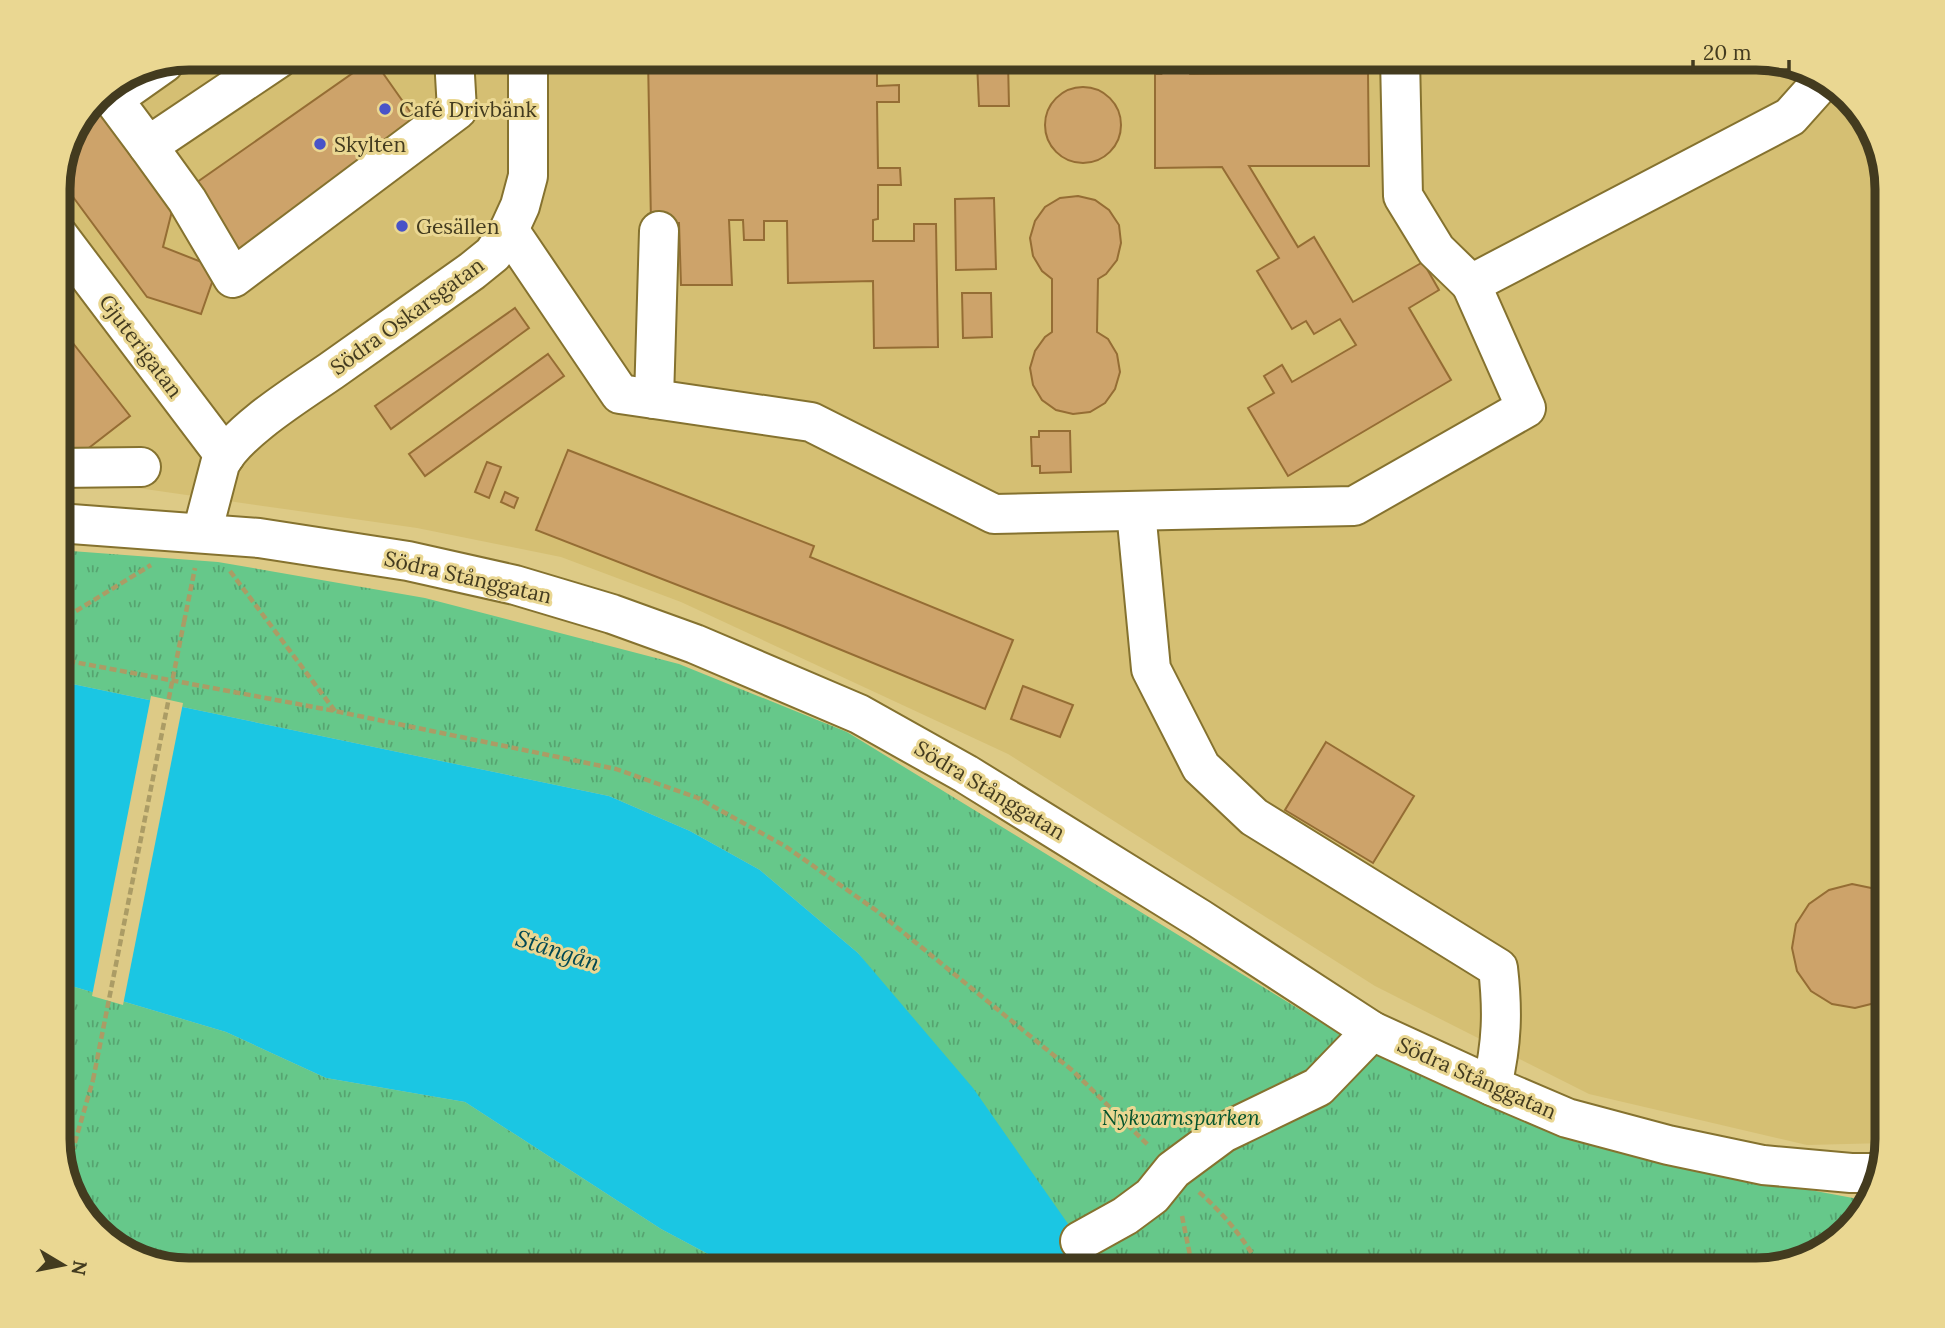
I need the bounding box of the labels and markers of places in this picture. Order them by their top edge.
place label: Café Drivbänk [399,96,537,123]
marker: Café Drivbänk [377,101,393,117]
place label: Skylten [334,131,406,158]
marker: Skylten [312,136,328,152]
place label: Gesällen [416,213,500,240]
marker: Gesällen [394,218,410,234]

